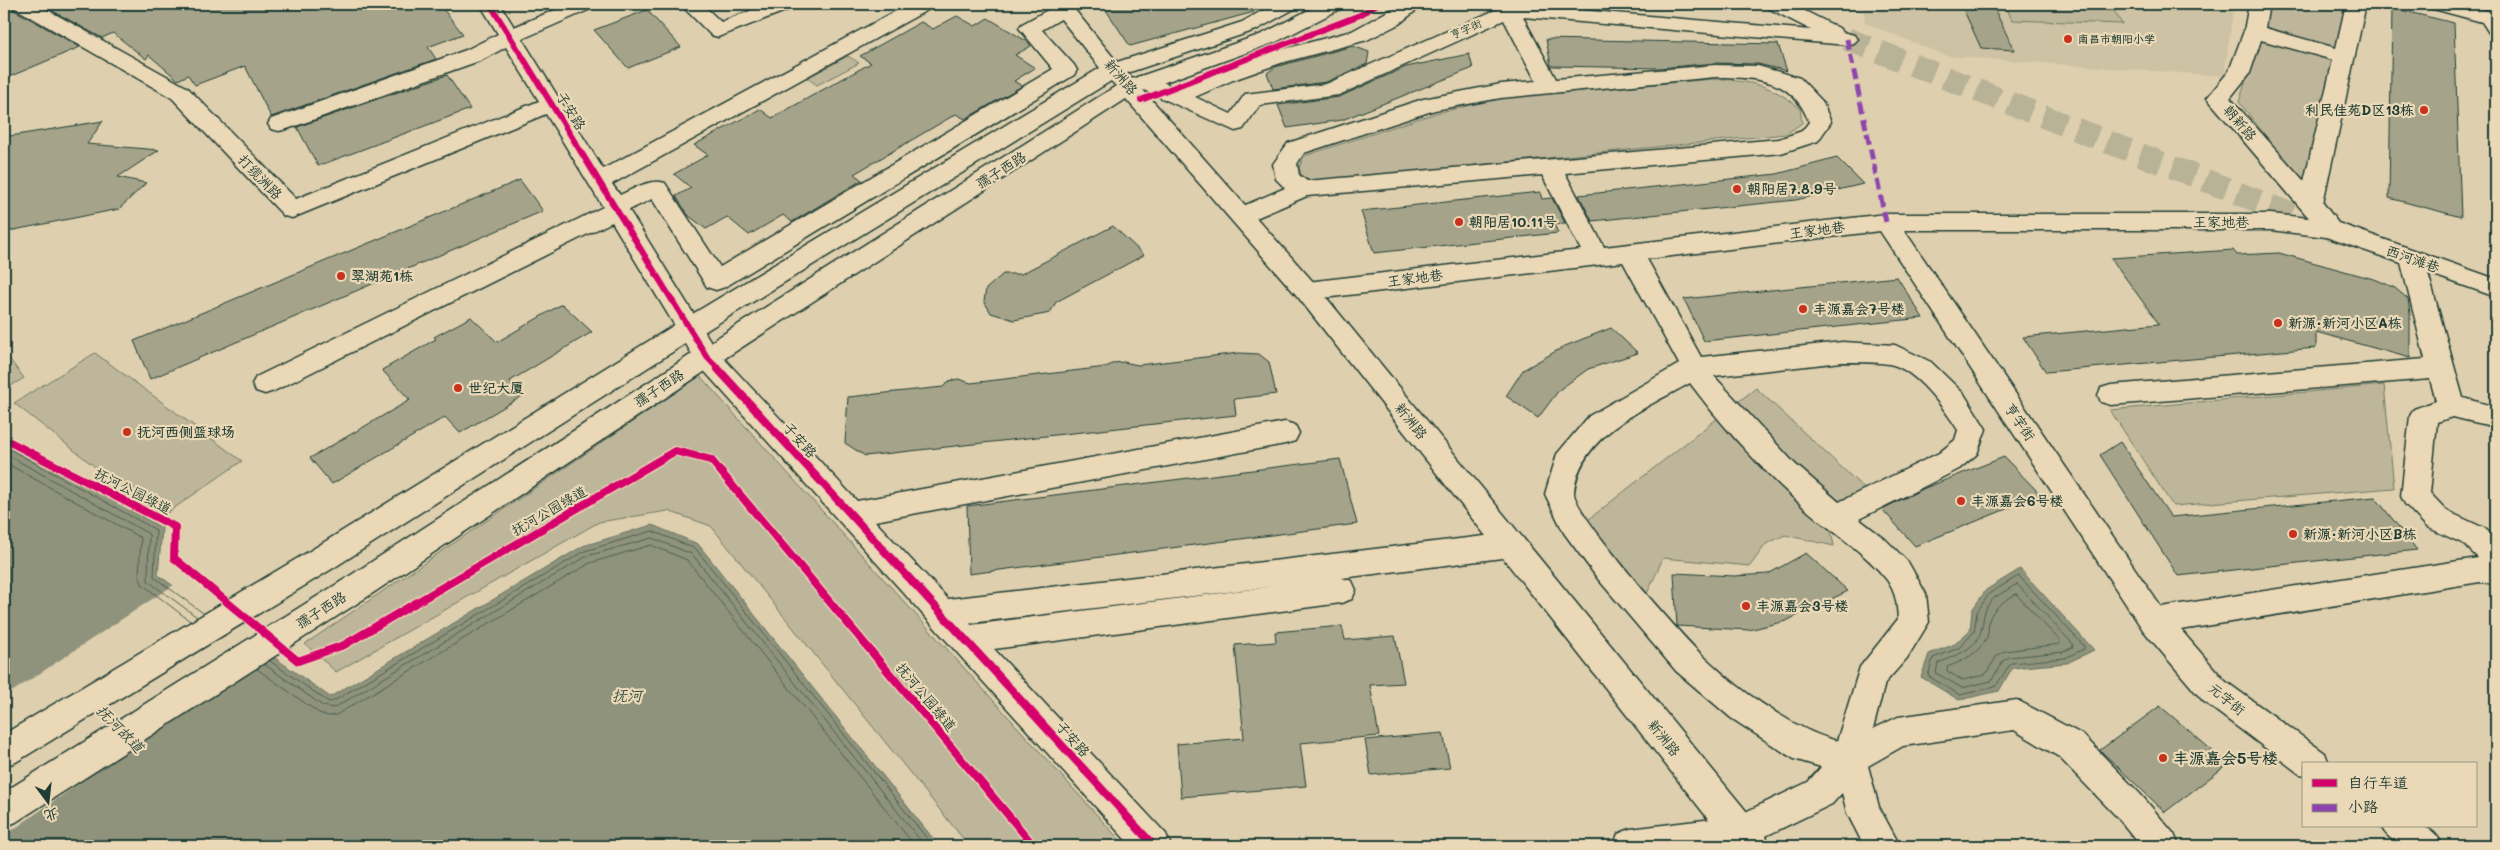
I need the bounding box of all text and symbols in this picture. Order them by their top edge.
street label: 亨字街 [1448,15,1485,42]
place label: 南昌市朝阳小学 [2078,31,2155,46]
marker: 南昌市朝阳小学 [2062,33,2074,45]
street label: 新洲路 [1100,55,1142,99]
street label: 子安路 [552,88,591,134]
place label: 利民佳苑D区13栋 [2305,100,2414,119]
street label: 朝新路 [2219,101,2261,145]
marker: 利民佳苑D区13栋 [2418,104,2430,116]
street label: 孺子西路 [972,147,1030,192]
street label: 打缆洲路 [234,150,287,203]
place label: 朝阳居7.8.9号 [1747,179,1837,198]
marker: 朝阳居7.8.9号 [1731,183,1743,195]
place label: 朝阳居10.11号 [1469,212,1557,231]
street label: 王家地巷 [2193,212,2250,231]
marker: 朝阳居10.11号 [1453,216,1465,228]
street label: 王家地巷 [1788,217,1847,242]
street label: 西河滩巷 [2384,240,2444,277]
street label: 王家地巷 [1386,265,1445,290]
place label: 翠湖苑1栋 [351,266,413,285]
marker: 翠湖苑1栋 [335,270,347,282]
place label: 丰源嘉会7号楼 [1813,299,1905,318]
marker: 丰源嘉会7号楼 [1797,303,1809,315]
place label: 新源·新河小区A栋 [2288,313,2402,332]
marker: 新源·新河小区A栋 [2272,317,2284,329]
street label: 孺子西路 [630,364,687,411]
place label: 世纪大厦 [468,378,524,397]
marker: 世纪大厦 [452,382,464,394]
street label: 新洲路 [1391,398,1432,443]
street label: 亨字街 [2001,399,2040,444]
street label: 子安路 [779,418,821,462]
place label: 抚河西侧篮球场 [137,422,235,441]
marker: 抚河西侧篮球场 [121,426,133,438]
street label: 抚河公园绿道 [91,463,175,518]
street label: 抚河公园绿道 [508,481,590,540]
place label: 丰源嘉会6号楼 [1971,491,2063,510]
marker: 丰源嘉会6号楼 [1955,495,1967,507]
place label: 新源·新河小区B栋 [2303,524,2417,543]
marker: 新源·新河小区B栋 [2287,528,2299,540]
street label: 孺子西路 [292,587,350,632]
place label: 丰源嘉会3号楼 [1756,596,1848,615]
marker: 丰源嘉会3号楼 [1740,600,1752,612]
street label: 抚河公园绿道 [892,658,961,735]
street label: 元字街 [2205,678,2250,719]
water label: 抚河 [612,685,645,705]
water label: 抚河故道 [92,700,150,758]
street label: 新洲路 [1644,715,1685,760]
street label: 子安路 [1052,717,1094,761]
place label: 丰源嘉会5号楼 [2173,747,2278,768]
marker: 丰源嘉会5号楼 [2157,752,2169,764]
legend [2302,762,2478,828]
text: 自行车道 [2348,772,2408,792]
north arrow [22,778,72,828]
text: 小路 [2348,796,2378,816]
text: 北 [42,804,61,826]

